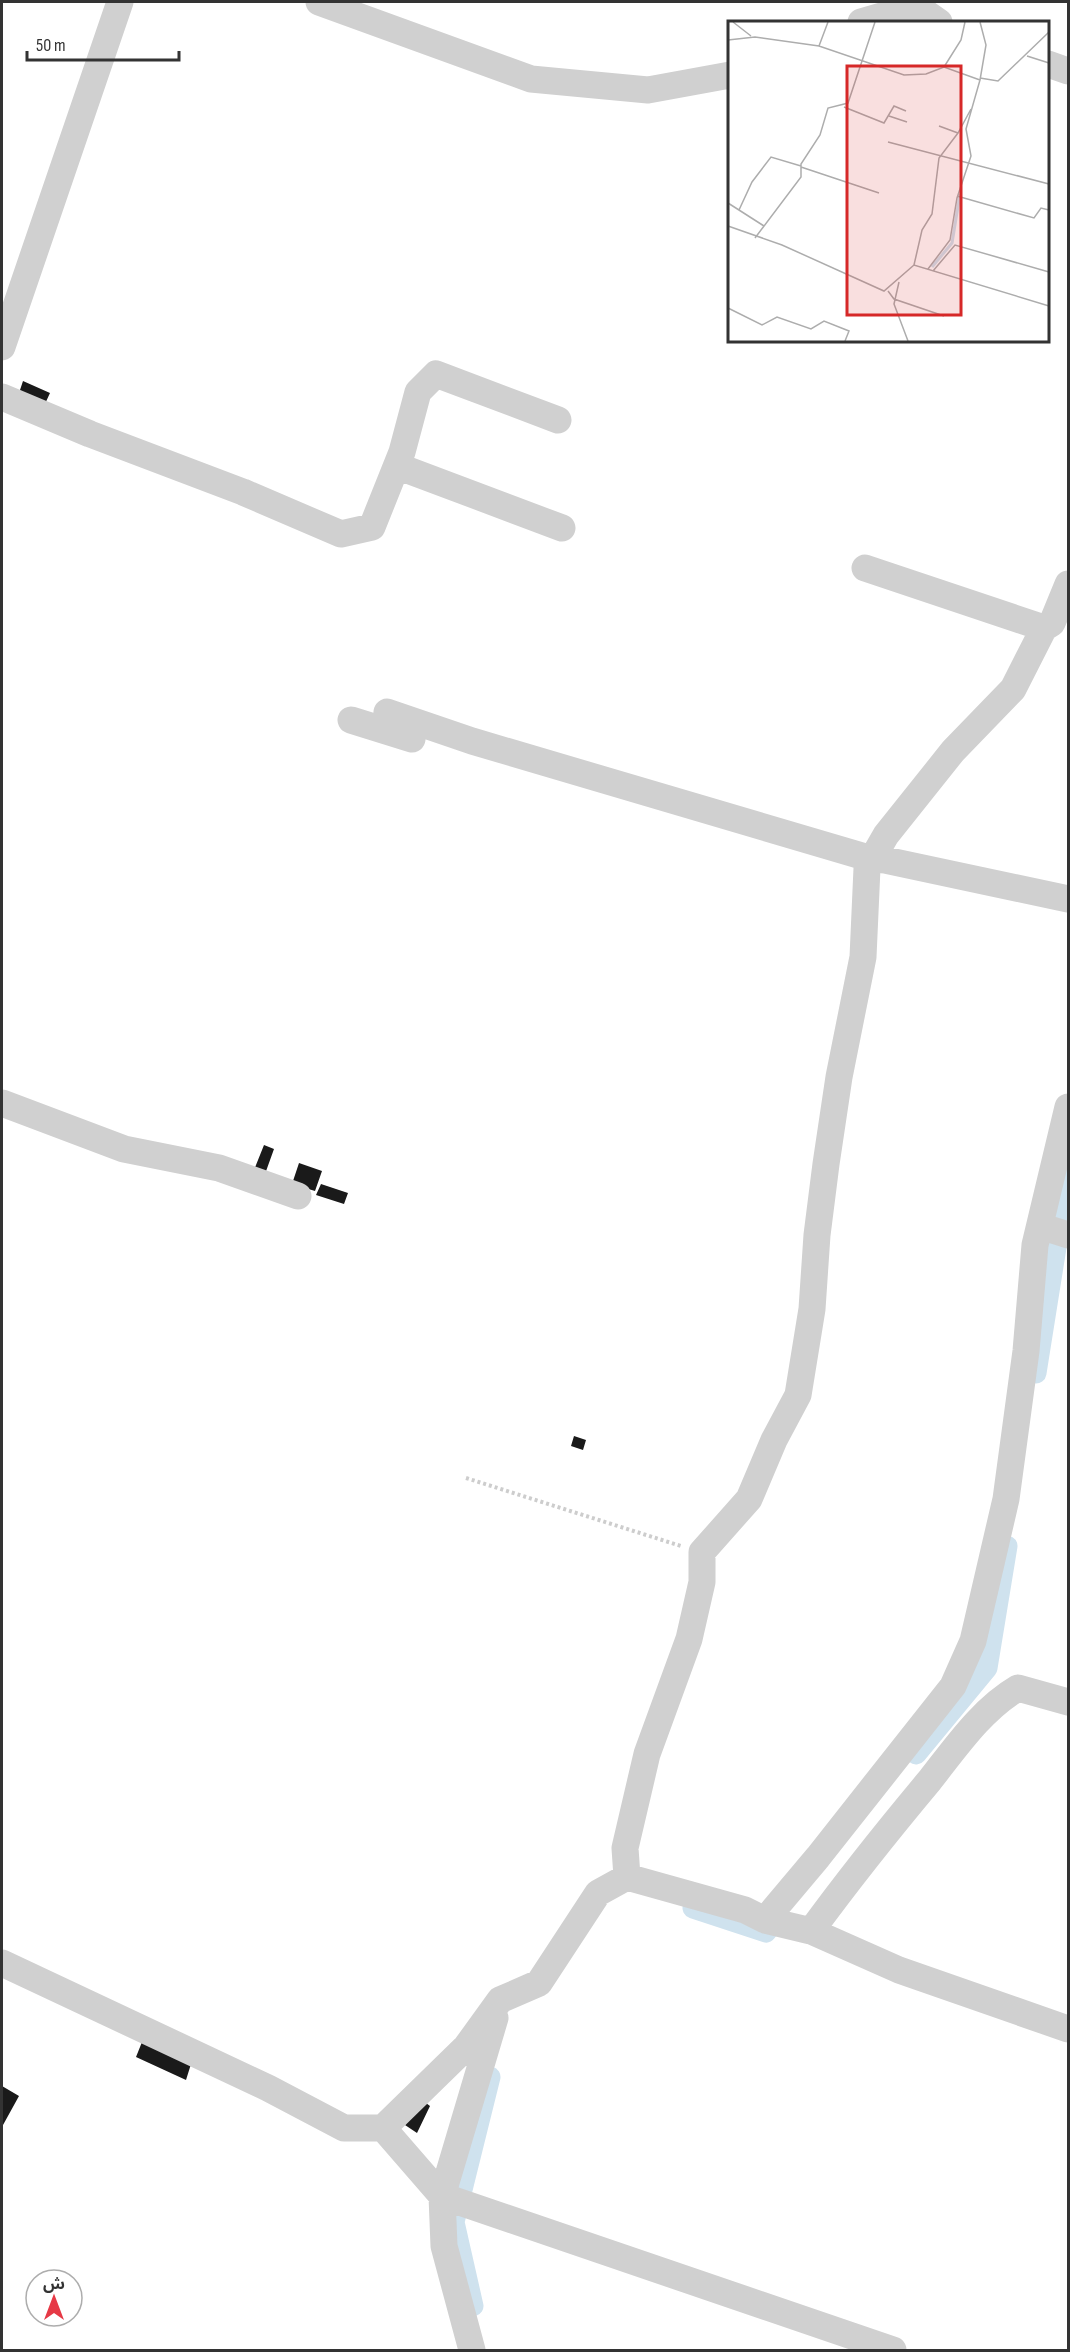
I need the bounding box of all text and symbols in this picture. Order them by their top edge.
inset map [728,21,1049,342]
scale bar [27,24,178,62]
text: 50 m [36,35,66,56]
north arrow [24,2268,84,2328]
text: ش [43,2275,65,2294]

